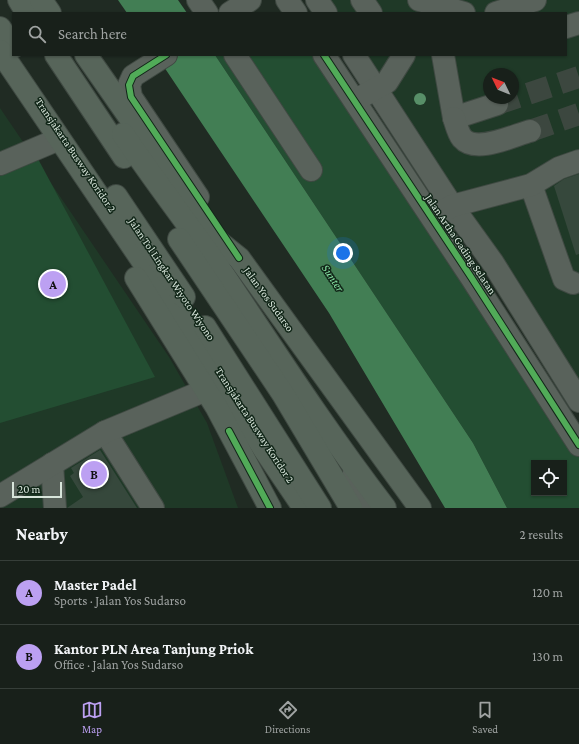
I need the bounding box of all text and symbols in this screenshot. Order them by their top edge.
search box [12,12,567,56]
icon: search [26,23,48,45]
text: Search here [58,26,127,42]
north arrow [483,68,519,104]
street label: Transjakarta Busway Koridor 2 [32,96,119,215]
street label: Jalan Artha Gading Selatan [422,191,499,297]
street label: Jalan Tol Lingkar Wiyoto Wiyono [125,215,218,343]
your location [333,243,353,263]
water label: Sunter [319,262,348,295]
street label: Jalan Yos Sudarso [240,264,297,335]
pin: A [40,269,66,299]
street label: Transjakarta Busway Koridor 2 [212,365,297,485]
pin: B [81,459,107,489]
map controls [531,460,567,496]
button: locate [531,460,567,496]
scale bar [12,480,62,499]
text: 20 m [18,483,40,495]
text: Nearby [16,525,68,544]
text: 2 results [520,527,563,542]
text: Master Padel [54,577,137,593]
text: A [25,585,33,600]
text: 120 m [532,585,563,600]
text: Sports · Jalan Yos Sudarso [54,593,186,608]
text: Kantor PLN Area Tanjung Priok [54,641,253,657]
text: B [25,649,33,664]
text: 130 m [532,649,563,664]
text: Office · Jalan Yos Sudarso [54,657,183,672]
tab: Map [81,699,103,735]
tab: Directions [265,699,310,735]
tab: Saved [472,699,498,735]

